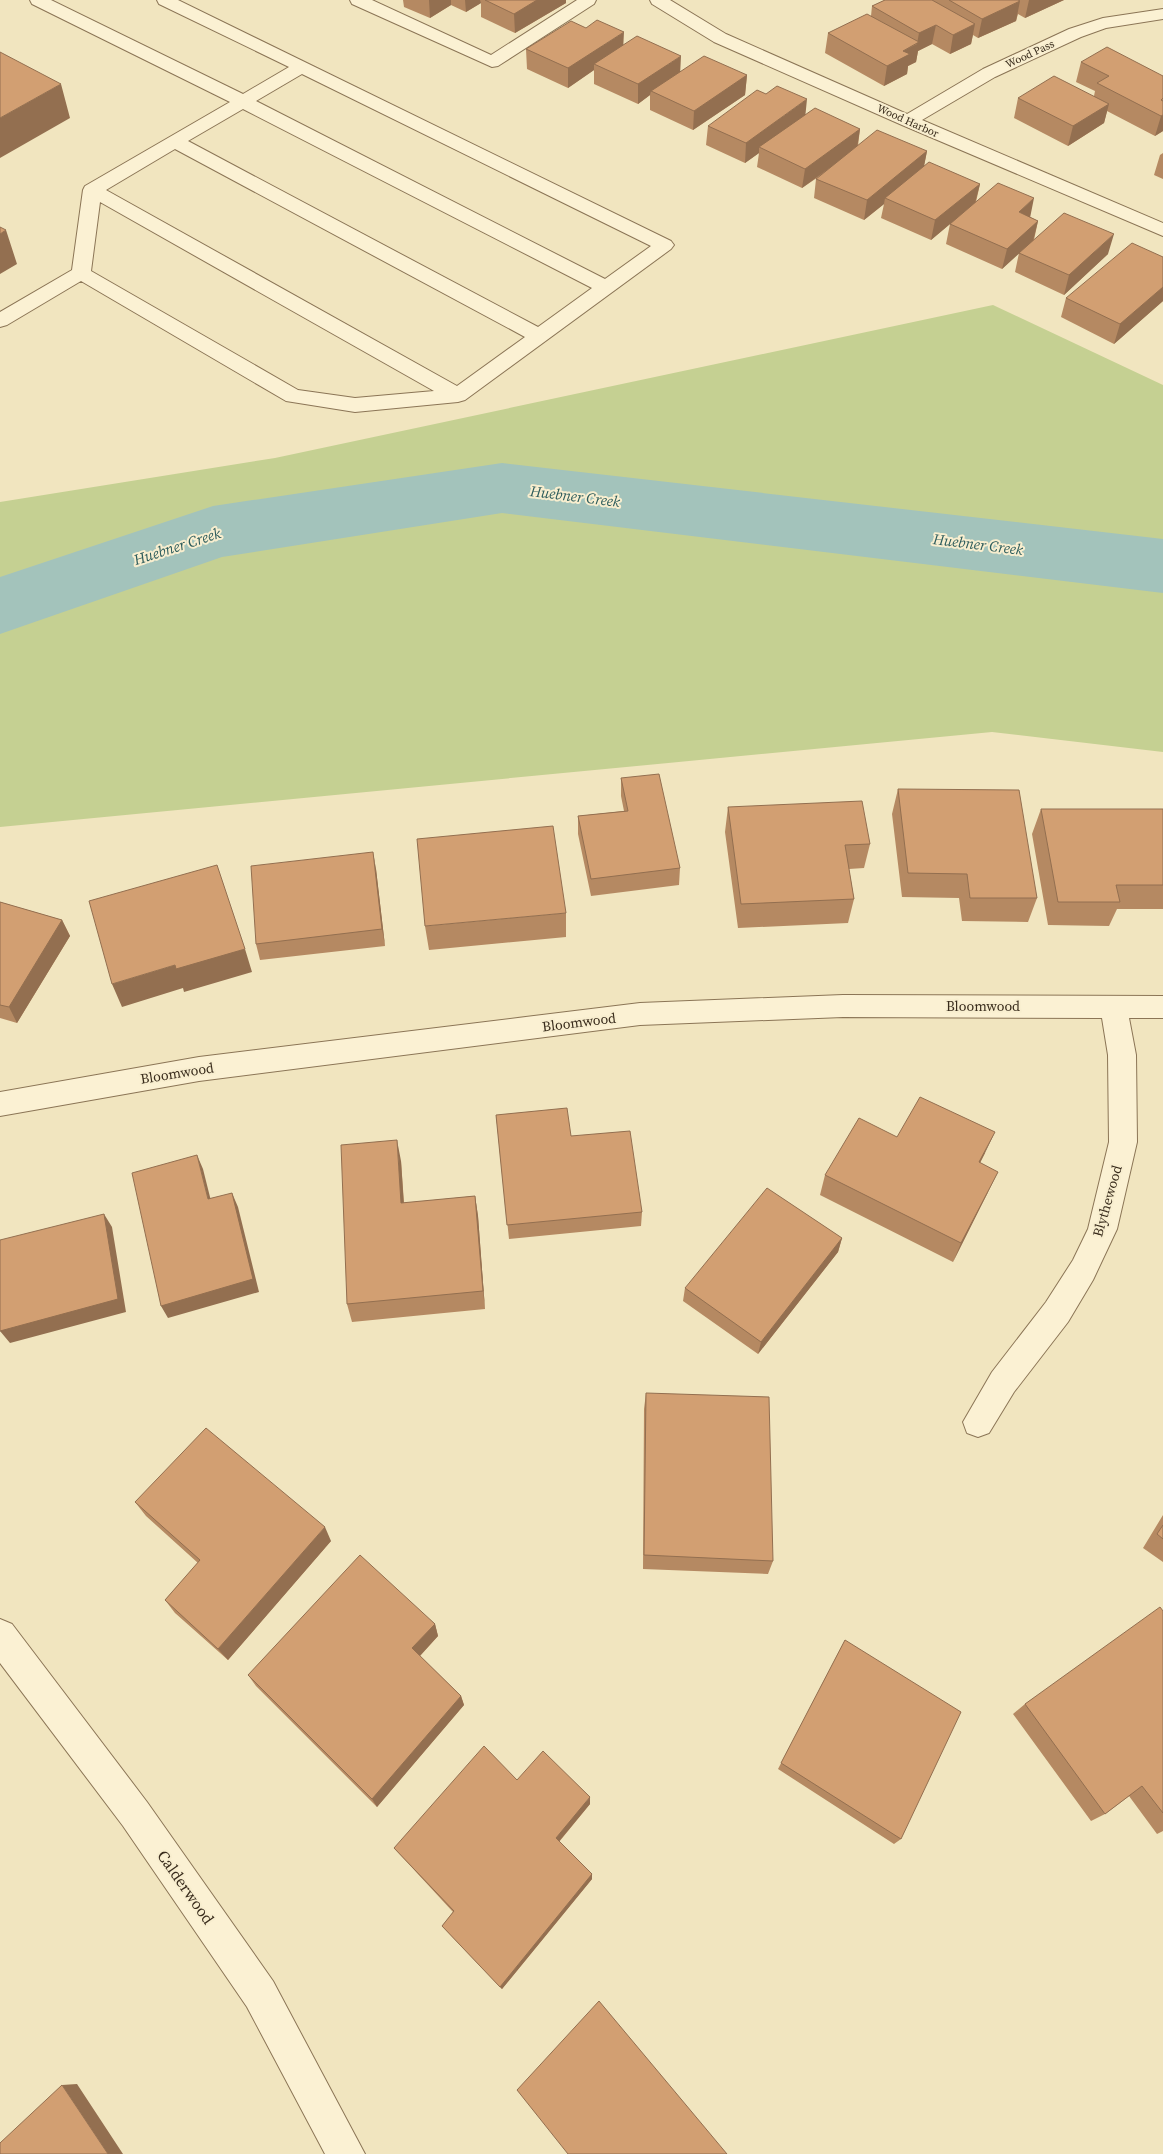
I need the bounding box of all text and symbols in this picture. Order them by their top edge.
street label: Wood Pass [1003,36,1057,72]
street label: Wood Harbor [875,101,942,141]
water label: Huebner Creek [528,480,622,512]
water label: Huebner Creek [130,522,224,570]
water label: Huebner Creek [931,528,1025,560]
street label: Bloomwood [946,996,1020,1016]
street label: Bloomwood [541,1008,617,1036]
street label: Bloomwood [139,1057,215,1089]
street label: Blythewood [1087,1163,1127,1239]
street label: Calderwood [152,1846,220,1928]

